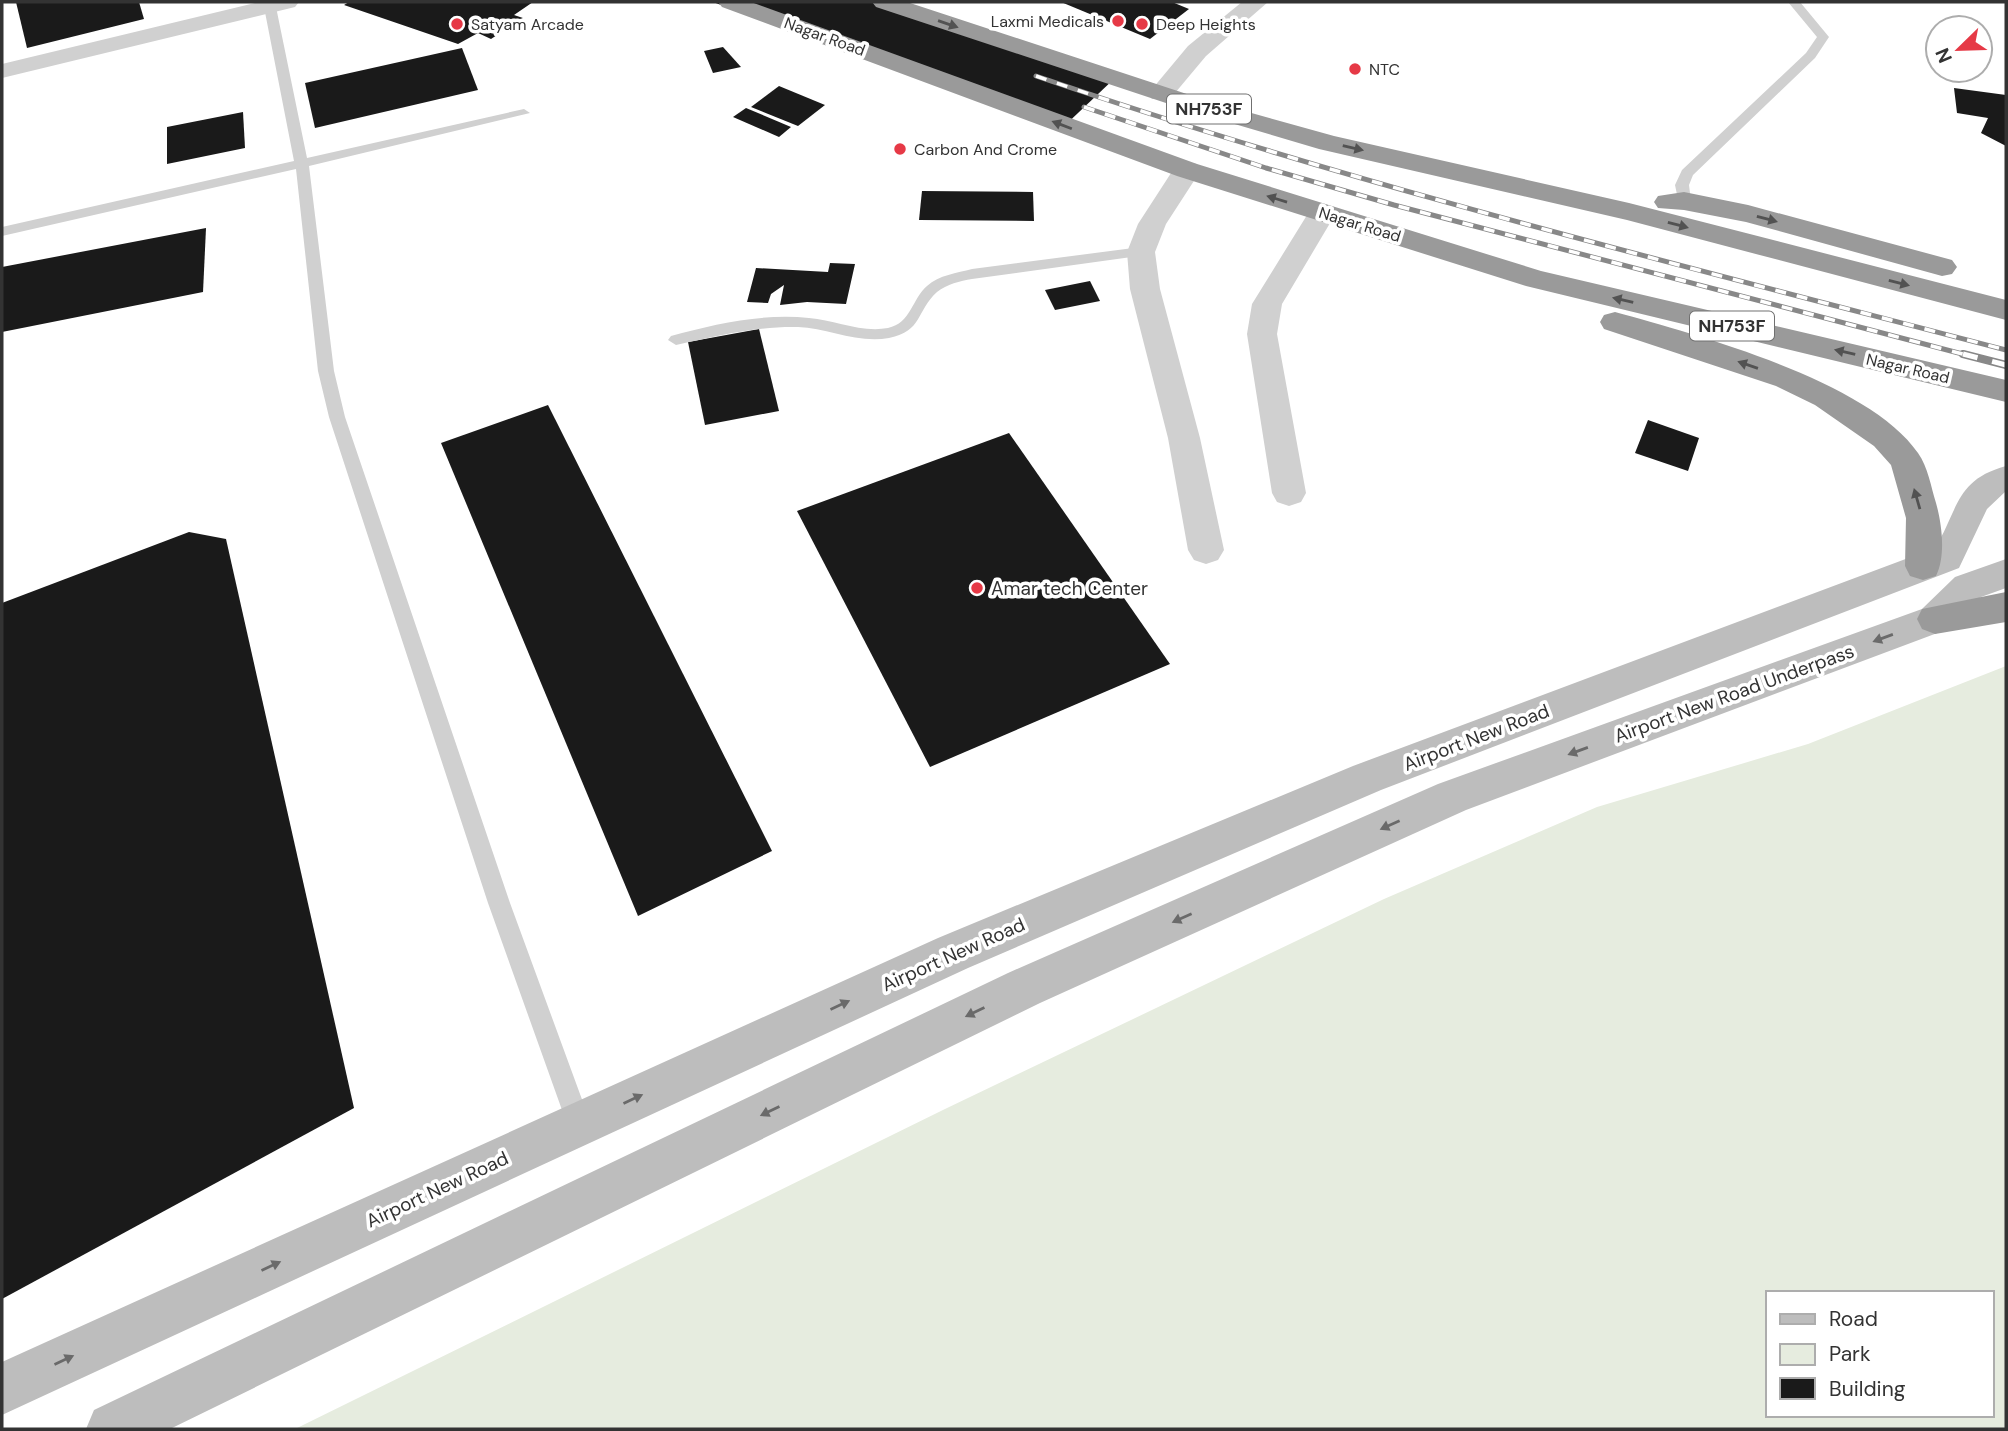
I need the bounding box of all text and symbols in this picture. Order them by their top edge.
place label: Laxmi Medicals [991,11,1104,32]
street label: Nagar Road [781,12,868,61]
marker: Laxmi Medicals [1110,13,1126,29]
place label: Satyam Arcade [471,14,584,35]
place label: Deep Heights [1156,14,1256,35]
north arrow [1924,14,1994,84]
marker: Satyam Arcade [449,16,465,32]
marker: Deep Heights [1134,16,1150,32]
one-way arrow [938,19,959,30]
text: N [1930,44,1958,67]
place label: NTC [1369,59,1400,80]
marker: NTC [1347,61,1363,77]
road number: NH753F [1167,94,1251,124]
one-way arrow [1052,119,1073,130]
place label: Carbon And Crome [914,139,1057,160]
marker: Carbon And Crome [892,141,908,157]
one-way arrow [1342,143,1364,154]
one-way arrow [1267,193,1288,203]
street label: Nagar Road [1316,202,1403,247]
one-way arrow [1756,214,1778,225]
one-way arrow [1668,220,1690,231]
one-way arrow [1888,278,1910,289]
one-way arrow [1612,294,1634,305]
road number: NH753F [1690,312,1774,340]
one-way arrow [1833,347,1855,358]
street label: Nagar Road [1864,349,1952,388]
one-way arrow [1737,359,1758,370]
one-way arrow [1911,488,1922,510]
place label: Amar tech Center [991,576,1148,601]
marker: Amar tech Center [969,580,985,596]
one-way arrow [1873,633,1894,644]
street label: Airport New Road Underpass [1611,638,1858,749]
street label: Airport New Road [1400,698,1553,777]
one-way arrow [1568,745,1589,756]
one-way arrow [1380,819,1400,831]
street label: Airport New Road [878,912,1029,997]
one-way arrow [1172,912,1192,924]
one-way arrow [830,999,850,1010]
one-way arrow [965,1007,985,1018]
one-way arrow [623,1093,643,1105]
one-way arrow [760,1106,780,1117]
street label: Airport New Road [362,1146,512,1233]
one-way arrow [260,1260,281,1271]
legend [1766,1291,1994,1417]
text: Road [1829,1305,1878,1333]
text: Park [1829,1340,1871,1368]
one-way arrow [54,1355,74,1366]
text: Building [1829,1375,1906,1403]

